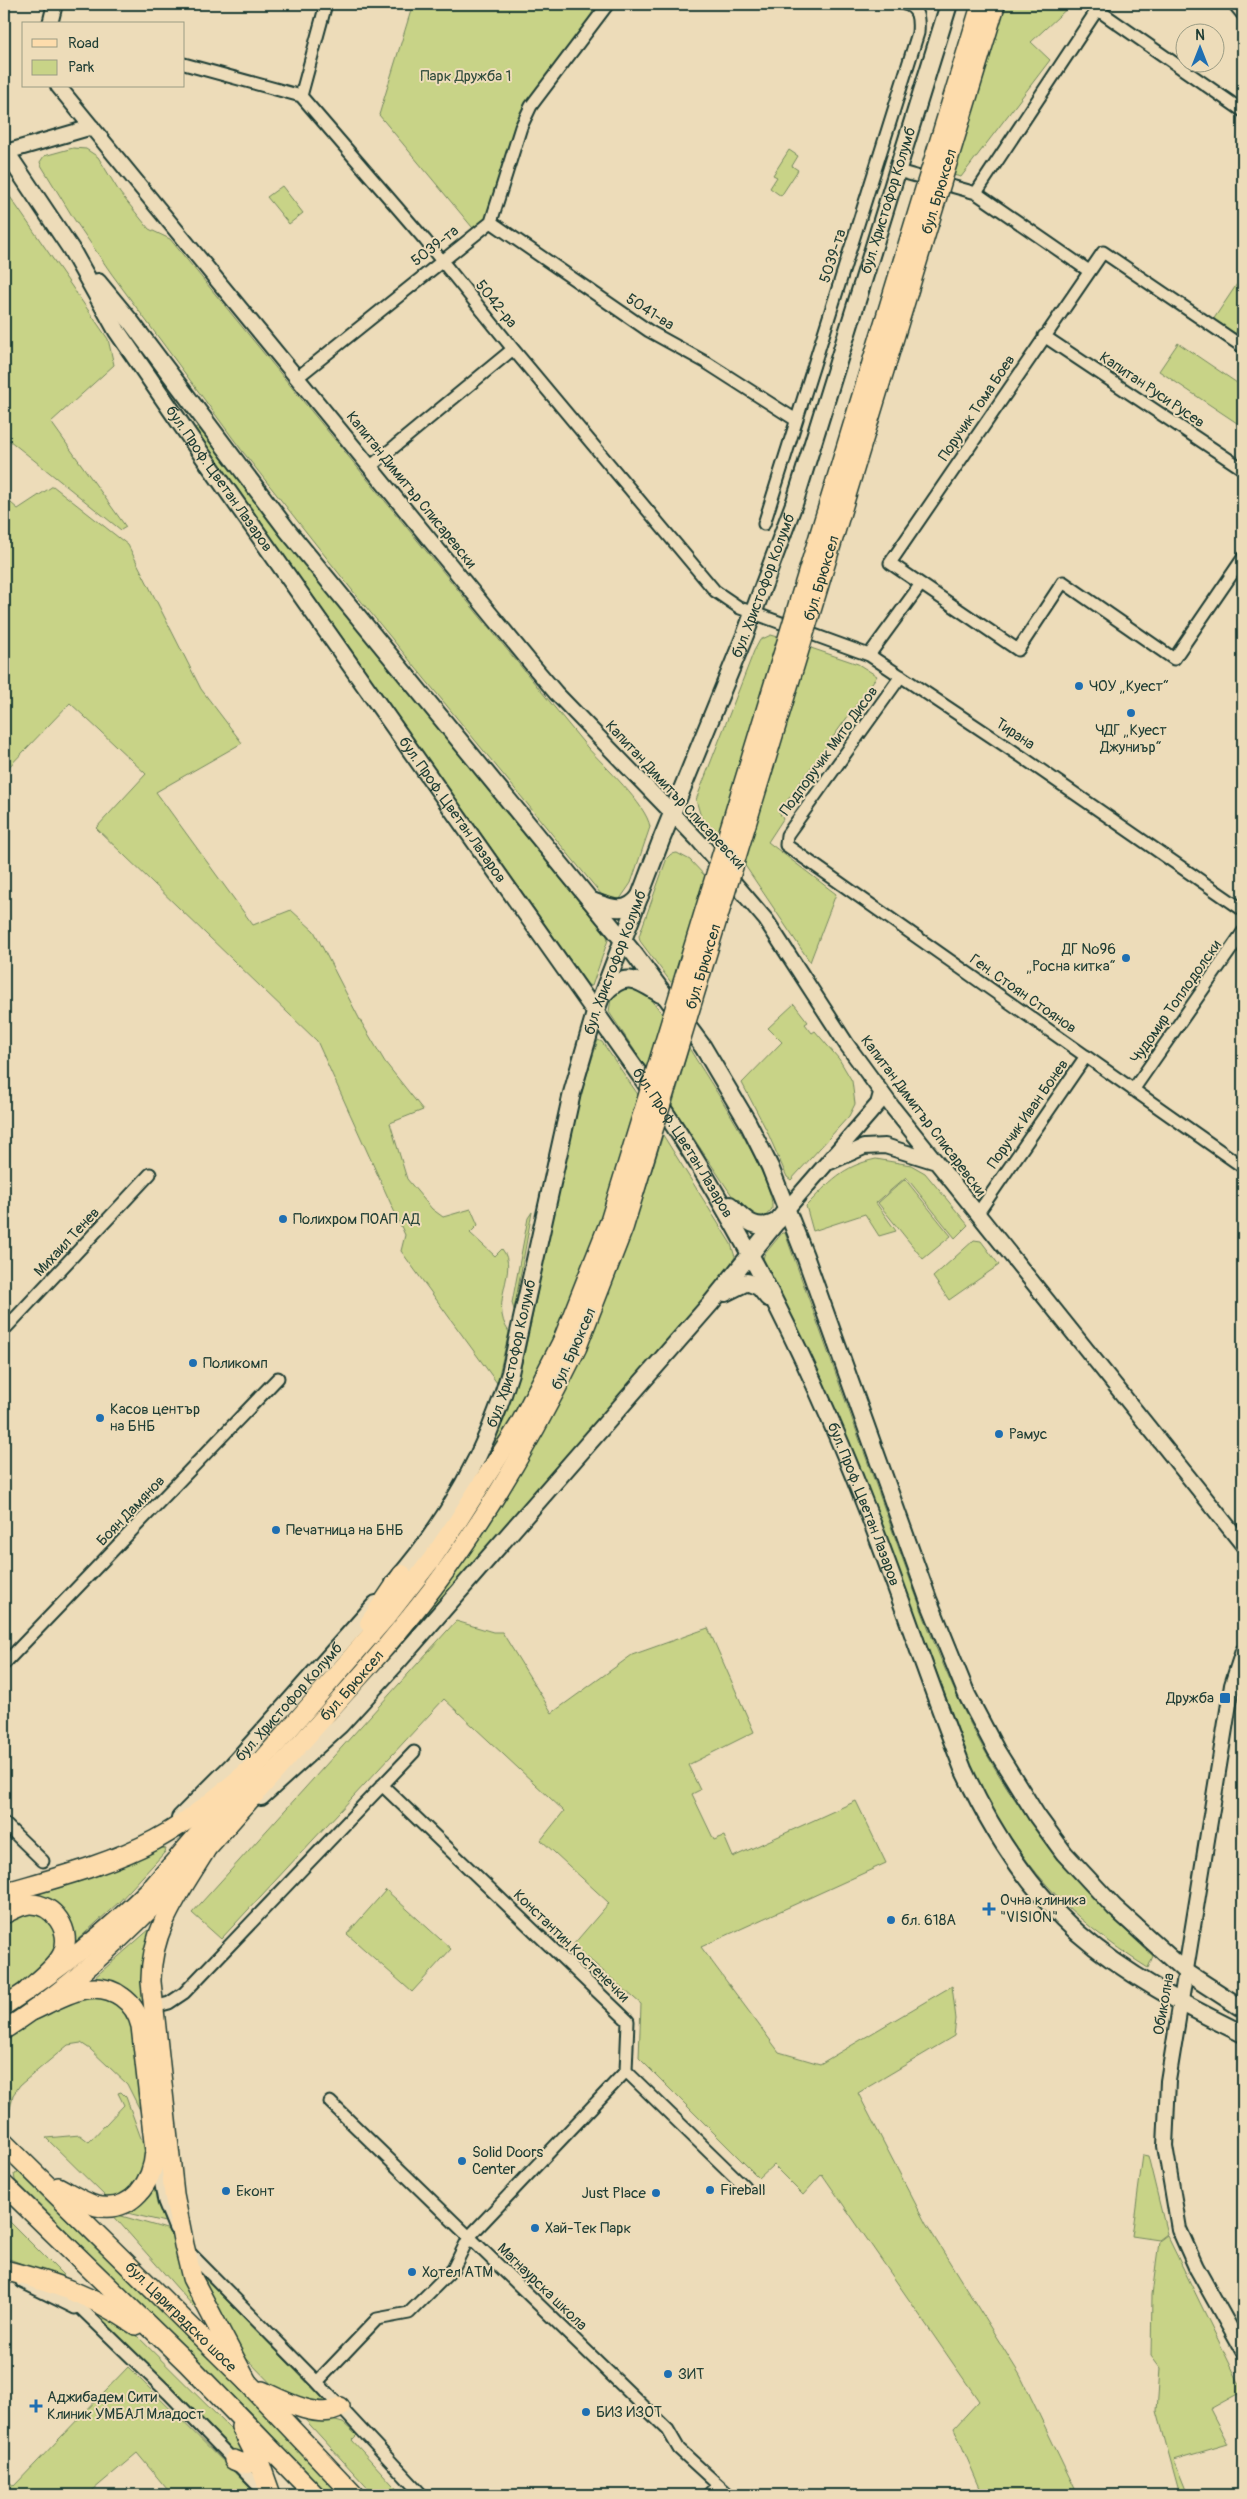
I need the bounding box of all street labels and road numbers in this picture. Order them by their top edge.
street label: бул. Христофор Колумб [856,124,920,276]
street label: бул. Брюксел [917,147,961,236]
street label: 5039-та [407,221,463,271]
street label: 5039-та [815,227,851,285]
street label: 5042-ра [471,276,521,332]
street label: 5041-ва [622,289,678,335]
street label: Капитан Руси Русев [1096,348,1208,432]
street label: Поручик Тома Боев [934,351,1020,465]
street label: бул. Проф. Цветан Лазаров [161,402,277,555]
street label: Капитан Димитър Списаревски [342,408,480,573]
street label: бул. Христофор Колумб [727,511,799,661]
street label: бул. Брюксел [799,533,843,623]
street label: Подпоручик Мито Дисов [776,683,882,819]
street label: Тирана [992,714,1038,754]
street label: Капитан Димитър Списаревски [601,717,749,874]
street label: бул. Проф. Цветан Лазаров [395,733,511,886]
street label: бул. Христофор Колумб [580,887,651,1037]
street label: бул. Брюксел [681,922,725,1011]
street label: Чудомир Топлодолски [1126,936,1226,1067]
street label: Ген. Стоян Стоянов [966,950,1080,1038]
street label: Капитан Димитър Списаревски [856,1032,990,1200]
street label: Поручик Иван Бонев [983,1056,1073,1172]
street label: бул. Проф. Цветан Лазаров [628,1064,737,1221]
street label: Михаил Тенев [30,1203,104,1281]
street label: бул. Христофор Колумб [482,1277,540,1430]
street label: бул. Брюксел [547,1305,601,1393]
street label: бул. Проф. Цветан Лазаров [823,1419,904,1589]
street label: Боян Дамянов [93,1472,169,1550]
street label: бул. Христофор Колумб [231,1638,347,1766]
street label: бул. Брюксел [316,1646,388,1725]
street label: Константин Костенечки [509,1886,633,2007]
street label: Обиколна [1149,1971,1179,2037]
street label: Магнаурска школа [493,2239,591,2335]
street label: бул. Цариградско шосе [121,2258,241,2377]

